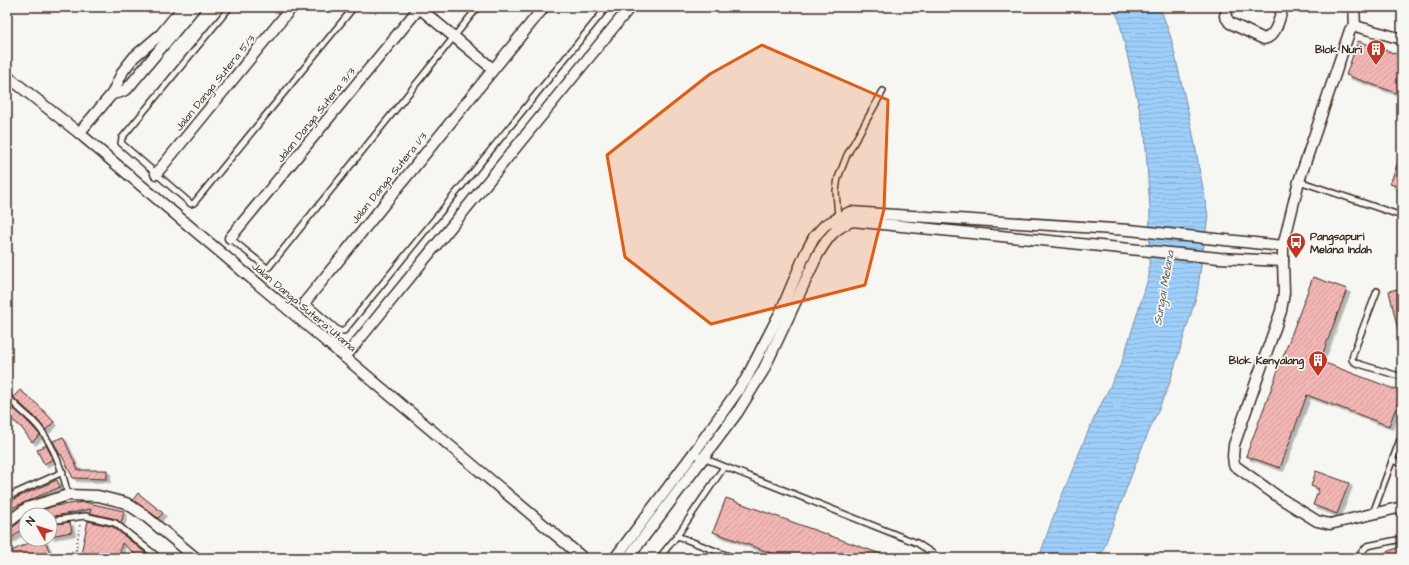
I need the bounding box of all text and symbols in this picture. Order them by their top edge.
street label: Jalan Danga Sutera 5/3 [171,31,260,135]
building icon: Blok Nuri [1365,38,1387,66]
place label: Blok Nuri [1315,42,1362,57]
street label: Jalan Danga Sutera 3/3 [273,64,360,166]
street label: Jalan Danga Sutera 1/3 [347,129,432,228]
place label: Pangsapuri Melana Indah [1310,229,1372,257]
bus stop icon: Pangsapuri Melana Indah [1285,231,1307,259]
water label: Sungai Melana [1149,249,1180,327]
street label: Jalan Danga Sutera Utama [248,259,360,356]
building icon: Blok Kenyalang [1307,349,1329,377]
place label: Blok Kenyalang [1229,353,1304,370]
north arrow [18,507,58,547]
text: N [23,514,39,528]

